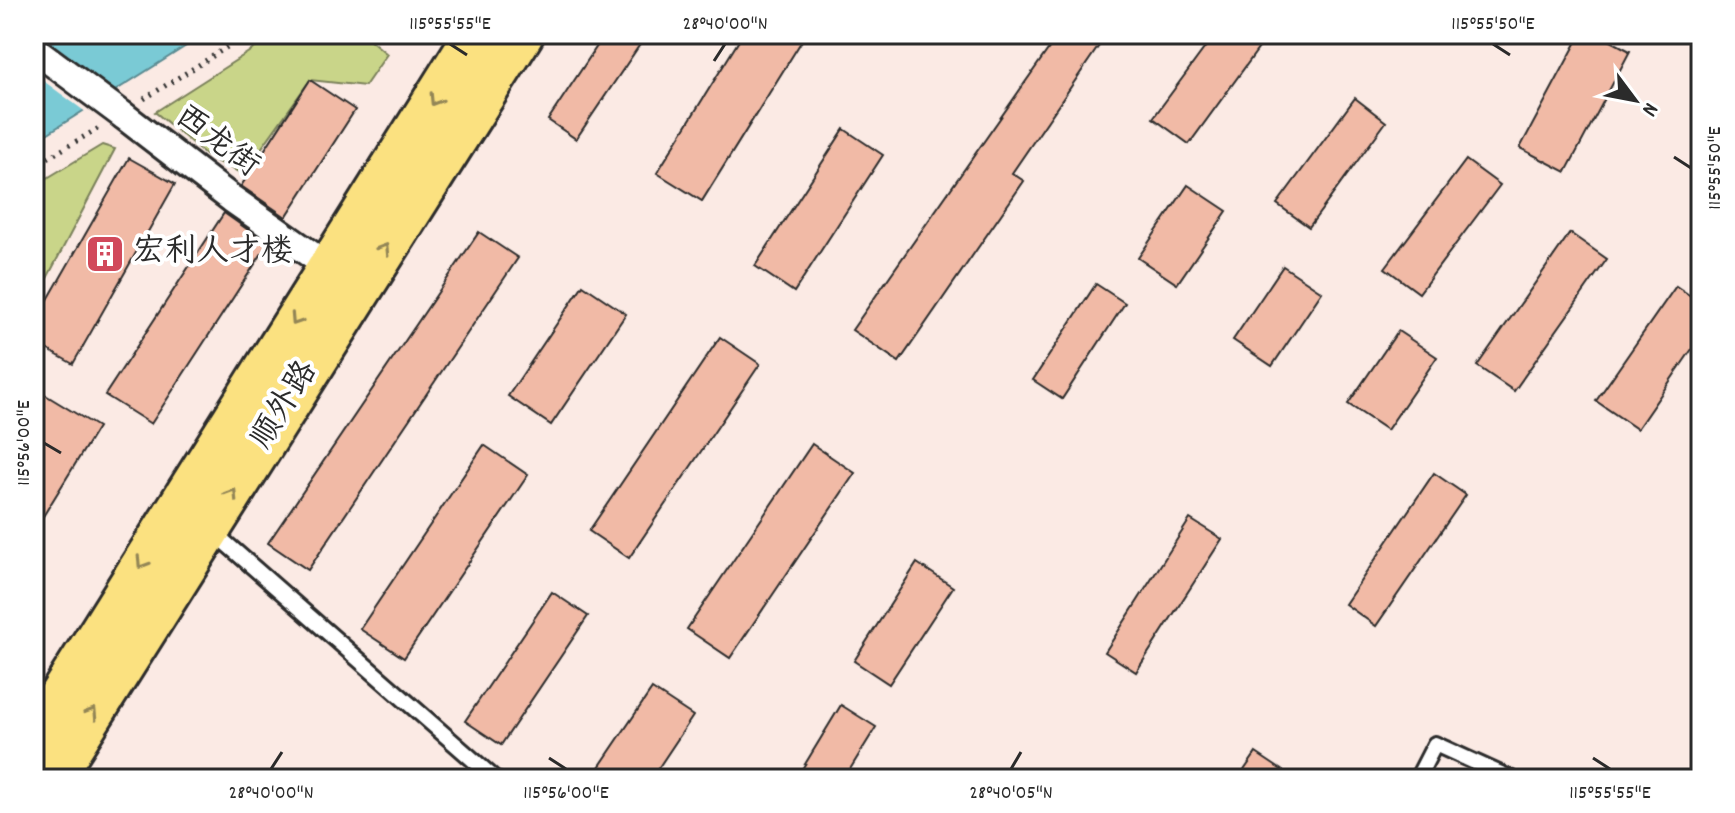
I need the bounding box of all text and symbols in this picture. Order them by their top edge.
text: 115°55'55"E [409,11,491,39]
text: 28°40'00"N [682,11,768,39]
text: 115°55'50"E [1451,11,1535,39]
north arrow [1595,60,1675,140]
one-way arrow [430,92,445,106]
street label: 西龙街 [164,96,268,190]
text: N [1633,96,1665,122]
text: 115°55'50"E [1702,126,1730,210]
place label: 宏利人才楼 [133,231,293,277]
building icon: 宏利人才楼 [84,233,126,275]
one-way arrow [375,244,390,258]
one-way arrow [291,311,306,326]
street label: 顺外路 [241,353,331,459]
text: 115°56'00"E [11,400,39,486]
one-way arrow [222,488,237,503]
one-way arrow [136,554,151,569]
one-way arrow [83,707,98,722]
text: 28°40'00"N [228,780,314,808]
text: 115°56'00"E [523,780,609,808]
text: 28°40'05"N [969,780,1053,808]
text: 115°55'55"E [1569,780,1651,808]

